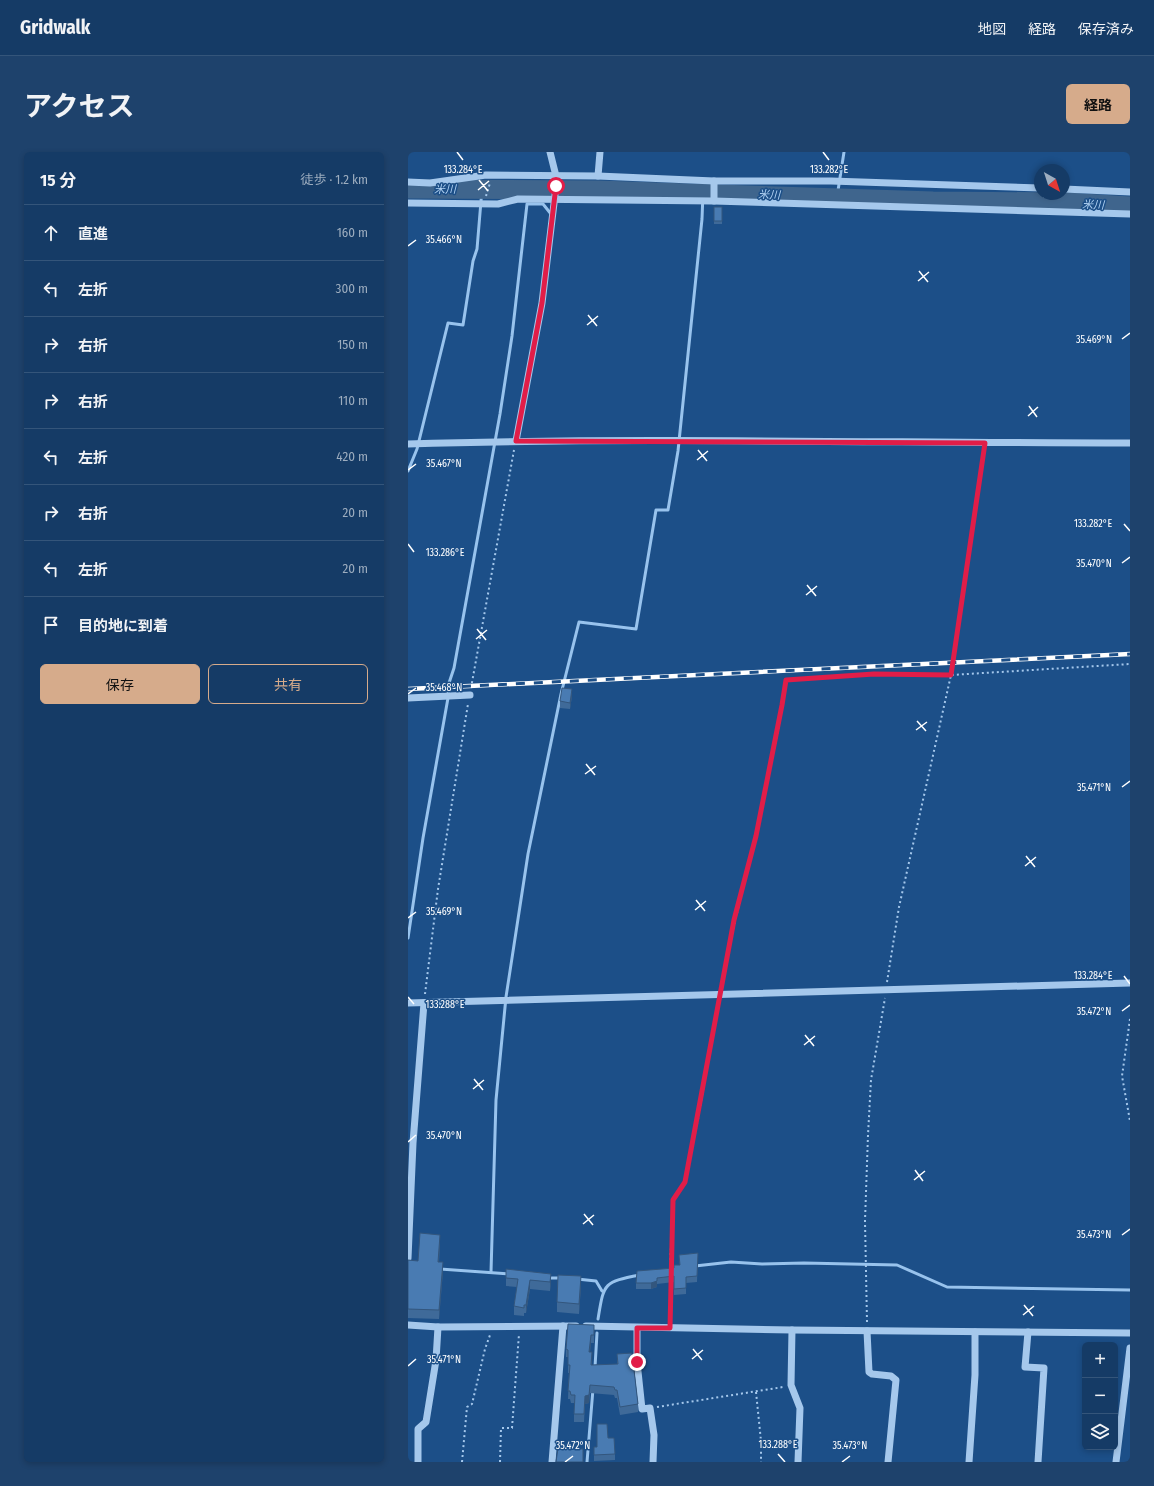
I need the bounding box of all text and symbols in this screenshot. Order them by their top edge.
text: Gridwalk [20,16,90,39]
text: 地図 [978,21,1006,38]
text: 経路 [1028,21,1056,38]
text: 保存済み [1078,21,1134,38]
button: 経路 [1066,84,1130,124]
text: アクセス [24,90,135,123]
text: 133.284°E [444,164,483,176]
text: 133.282°E [810,164,848,176]
north arrow [1034,164,1070,200]
text: 15 分 [40,170,76,191]
text: 徒歩 · 1.2 km [300,172,368,187]
route start [547,177,565,195]
water label: 米川 [434,183,457,196]
water label: 米川 [758,188,781,202]
water label: 米川 [1082,198,1105,212]
icon: ahead [40,222,62,244]
text: 直進 [78,225,108,243]
text: 160 m [337,225,368,240]
text: 35.466°N [426,234,462,246]
icon: left [40,278,62,300]
text: 左折 [78,281,108,299]
text: 300 m [336,281,368,296]
icon: right [40,334,62,356]
text: 35.469°N [1076,334,1112,346]
text: 右折 [78,337,108,355]
text: 150 m [337,337,368,352]
icon: right [40,390,62,412]
text: 右折 [78,393,108,411]
text: 110 m [338,393,368,408]
icon: left [40,446,62,468]
text: 左折 [78,449,108,467]
text: 420 m [336,449,368,464]
text: 35.467°N [426,458,462,470]
icon: right [40,502,62,524]
text: 右折 [78,505,108,523]
text: 20 m [342,505,368,520]
text: 133.282°E [1074,518,1112,530]
text: 133.286°E [426,547,465,559]
icon: left [40,558,62,580]
text: 35.470°N [1076,558,1112,570]
text: 左折 [78,561,108,579]
text: 20 m [342,561,368,576]
icon: arrive [40,614,62,636]
text: 目的地に到着 [78,617,168,635]
button: 保存 [40,664,200,704]
button: 共有 [208,664,368,704]
text: 35.468°N [426,682,462,694]
text: 35.471°N [1077,782,1111,794]
text: 35.469°N [426,906,462,918]
text: 133.284°E [1074,970,1113,982]
text: 133.288°E [426,999,465,1011]
text: 35.472°N [1077,1006,1111,1018]
text: 35.470°N [426,1130,462,1142]
text: 35.473°N [1077,1229,1111,1241]
map controls [1082,1342,1118,1450]
button: + [1082,1342,1118,1378]
route end [628,1353,646,1371]
text: 35.471°N [427,1354,461,1366]
button: − [1082,1378,1118,1414]
button: layers [1082,1414,1118,1450]
text: 133.288°E [759,1439,798,1451]
text: 35.472°N [556,1440,590,1452]
text: 35.473°N [833,1440,867,1452]

